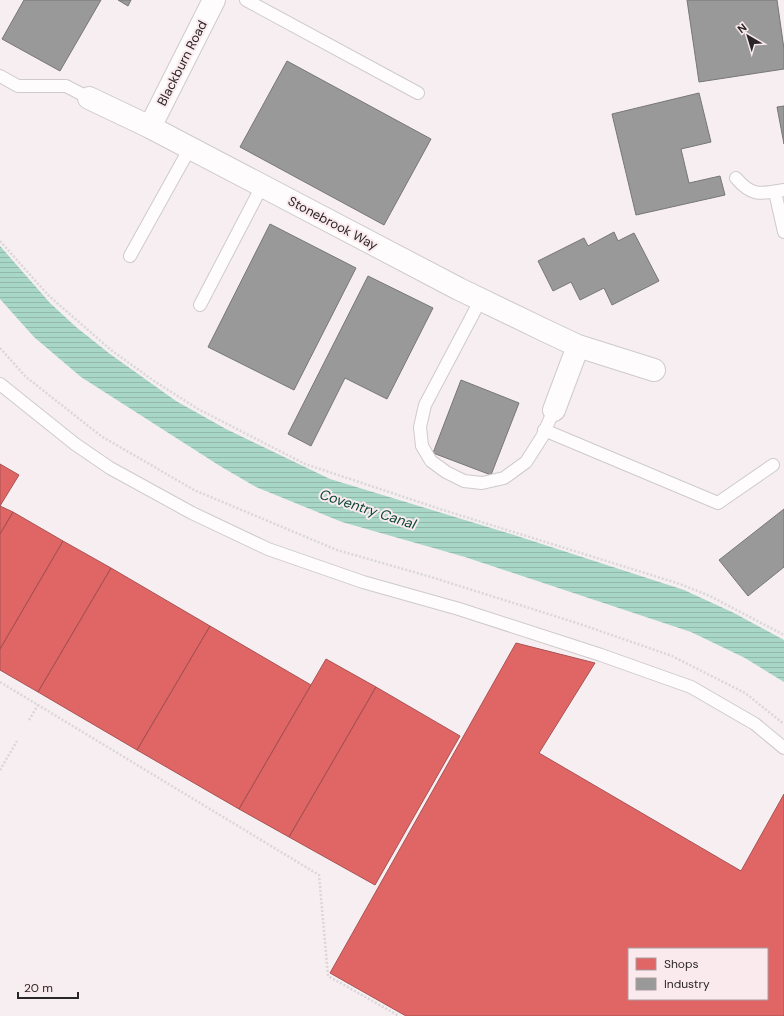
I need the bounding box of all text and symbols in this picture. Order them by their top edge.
north arrow [728,16,768,56]
street label: Blackburn Road [153,18,211,108]
text: N [734,20,749,36]
street label: Stonebrook Way [285,192,381,254]
water label: Coventry Canal [317,485,419,533]
legend [628,948,768,1000]
text: Shops [664,956,699,972]
scale bar [18,974,78,1000]
text: Industry [664,976,710,992]
text: 20 m [24,980,53,996]

